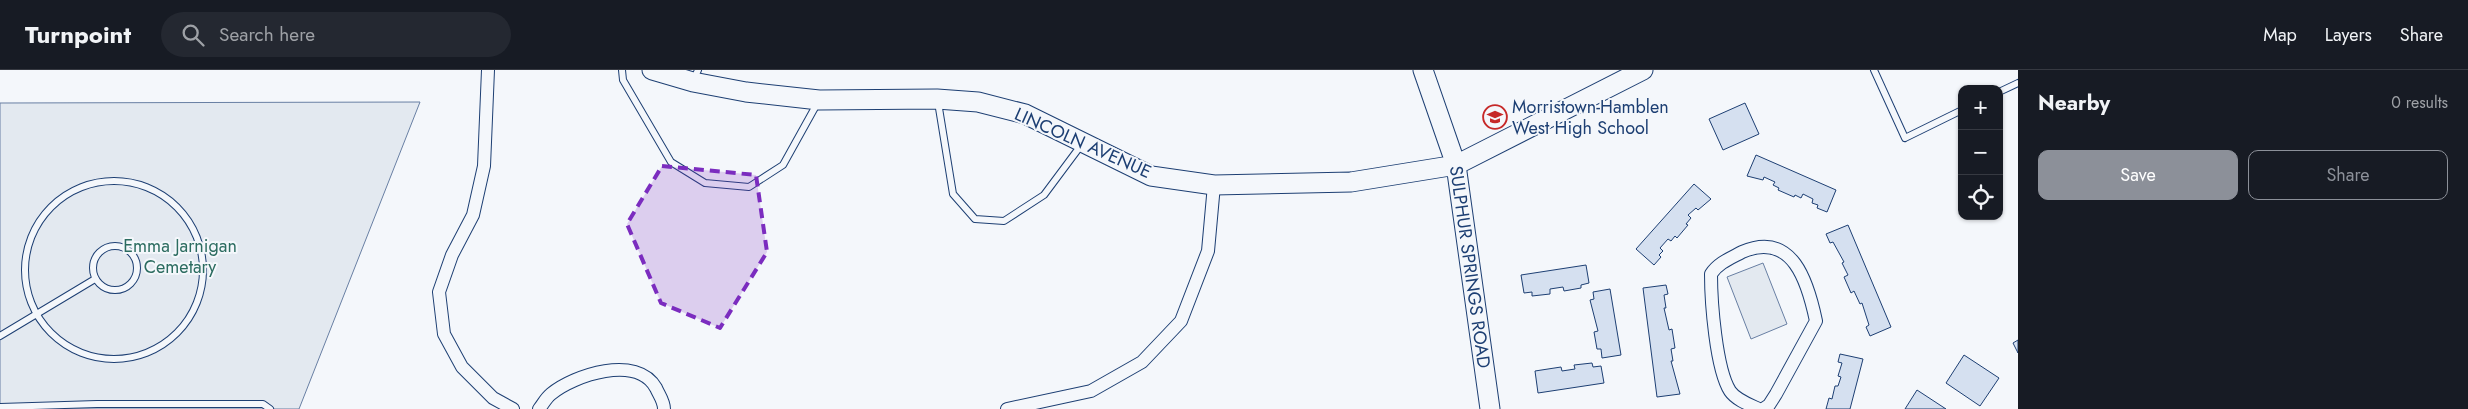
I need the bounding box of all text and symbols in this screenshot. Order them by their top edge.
search box [161,12,511,57]
text: Turnpoint [25,17,131,52]
icon: search [179,21,207,49]
text: Search here [219,21,315,48]
text: Map [2263,22,2297,48]
text: Layers [2325,22,2372,48]
text: Share [2400,22,2443,48]
map controls [1958,85,2003,220]
button: + [1958,85,2003,130]
text: Nearby [2038,88,2110,118]
text: 0 results [2391,91,2448,114]
place label: Morristown-Hamblen West High School [1512,94,1669,141]
street label: LINCOLN AVENUE [1010,101,1156,185]
school or university icon: Morristown-Hamblen West High School [1482,104,1508,130]
button: − [1958,130,2003,175]
button: Save [2038,150,2238,200]
button: Share [2248,150,2448,200]
street label: SULPHUR SPRINGS ROAD [1443,164,1497,370]
button: locate [1958,175,2003,220]
park label: Emma Jarnigan Cemetary [123,233,237,280]

